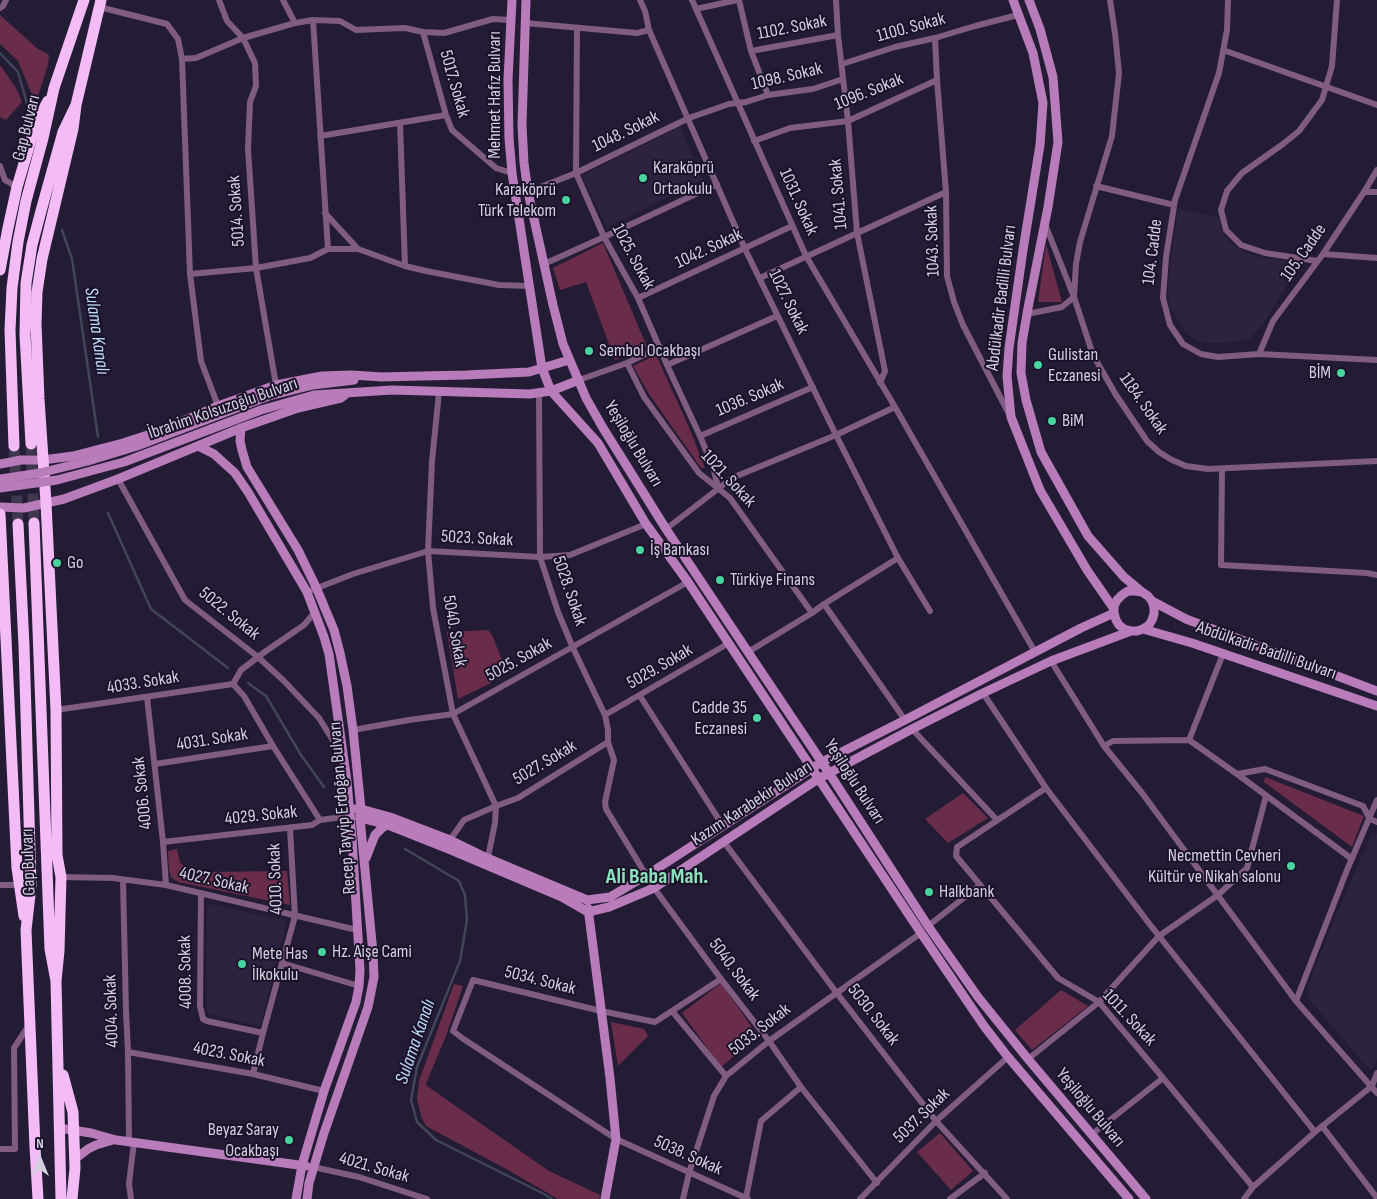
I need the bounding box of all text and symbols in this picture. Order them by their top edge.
street label: 1100. Sokak [874,8,948,48]
street label: 1102. Sokak [756,11,828,45]
street label: Mehmet Hafız Bulvarı [484,31,506,159]
street label: 5017. Sokak [434,48,474,120]
street label: 1098. Sokak [749,58,825,96]
street label: 1096. Sokak [832,69,906,115]
street label: Gap Bulvarı [8,93,46,163]
street label: 1048. Sokak [589,107,663,157]
place label: Karaköprü Ortaokulu [653,157,714,200]
street label: 1041. Sokak [825,158,853,230]
street label: 1031. Sokak [774,165,822,239]
marker: Karaköprü Ortaokulu [637,172,649,184]
street label: 5014. Sokak [224,175,250,247]
place label: Karaköprü Türk Telekom [478,179,556,222]
marker: Karaköprü Türk Telekom [560,194,572,206]
street label: 1043. Sokak [921,205,945,277]
street label: 104. Cadde [1138,218,1168,286]
street label: 105. Cadde [1276,220,1332,286]
street label: 1025. Sokak [607,221,659,293]
street label: 1042. Sokak [672,224,746,274]
street label: Abdülkadir Badilli Bulvarı [982,224,1022,372]
street label: 1027. Sokak [763,266,813,338]
water label: Sulama Kanalı [79,286,113,376]
place label: Sembol Ocakbaşı [599,340,700,362]
place label: Gulistan Eczanesi [1048,344,1101,386]
marker: Sembol Ocakbaşı [583,345,595,357]
marker: Gulistan Eczanesi [1032,359,1044,371]
place label: BİM [1309,362,1331,384]
marker: BİM [1335,367,1347,379]
street label: 1184. Sokak [1114,369,1172,439]
street label: İbrahim Kolsuzoğlu Bulvarı [145,373,301,445]
street label: 1036. Sokak [713,374,787,422]
street label: Yeşiloğlu Bulvarı [599,397,667,491]
place label: BiM [1062,410,1084,432]
marker: BiM [1046,415,1058,427]
street label: 1021. Sokak [696,446,760,512]
street label: 5023. Sokak [440,526,514,552]
place label: İş Bankası [650,539,709,561]
marker: İş Bankası [634,544,646,556]
place label: Go [67,552,83,574]
street label: 5028. Sokak [547,553,591,629]
marker: Go [51,557,63,569]
place label: Türkiye Finans [730,569,815,591]
marker: Türkiye Finans [714,574,726,586]
street label: 5022. Sokak [194,583,264,645]
street label: 5040. Sokak [437,593,471,669]
street label: Abdülkadir Badilli Bulvarı [1193,617,1339,685]
street label: 5025. Sokak [482,633,556,687]
street label: 5029. Sokak [623,640,697,694]
street label: 4033. Sokak [105,667,181,699]
place label: Cadde 35 Eczanesi [692,697,747,740]
marker: Cadde 35 Eczanesi [751,712,763,724]
street label: Recep Tayyip Erdoğan Bulvarı [325,721,361,895]
street label: 4031. Sokak [175,724,249,756]
street label: 5027. Sokak [509,736,581,790]
street label: Yeşiloğlu Bulvarı [819,736,889,828]
street label: 4006. Sokak [128,755,158,831]
street label: Kazım Karabekir Bulvarı [687,757,817,851]
street label: 4029. Sokak [224,801,298,831]
street label: Gap Bulvarı [17,828,41,896]
street label: 4010. Sokak [264,843,288,915]
place label: Necmettin Cevheri Kültür ve Nikah salonu [1148,845,1281,888]
marker: Necmettin Cevheri Kültür ve Nikah salonu [1285,860,1297,872]
street label: 4027. Sokak [177,863,251,899]
district label: Ali Baba Mah. [606,864,708,890]
place label: Halkbank [939,881,994,903]
marker: Halkbank [923,886,935,898]
street label: 4008. Sokak [175,935,197,1009]
street label: 5040. Sokak [704,935,764,1005]
place label: Hz. Aişe Cami [332,941,412,963]
place label: Mete Has İlkokulu [252,943,308,986]
marker: Hz. Aişe Cami [316,946,328,958]
marker: Mete Has İlkokulu [236,958,248,970]
street label: 5034. Sokak [502,962,578,1000]
street label: 4004. Sokak [100,974,124,1048]
street label: 5030. Sokak [842,980,904,1050]
street label: 1011. Sokak [1097,985,1161,1051]
water label: Sulama Kanalı [391,997,441,1087]
street label: 5033. Sokak [725,999,795,1061]
street label: 4023. Sokak [191,1037,267,1073]
street label: Yeşiloğlu Bulvarı [1051,1064,1129,1152]
street label: 5037. Sokak [889,1084,955,1148]
place label: Beyaz Saray Ocakbaşı [208,1119,279,1162]
street label: 5038. Sokak [650,1131,726,1181]
north arrow [15,1134,65,1184]
marker: Beyaz Saray Ocakbaşı [283,1134,295,1146]
text: N [36,1135,44,1152]
street label: 4021. Sokak [336,1148,412,1188]

